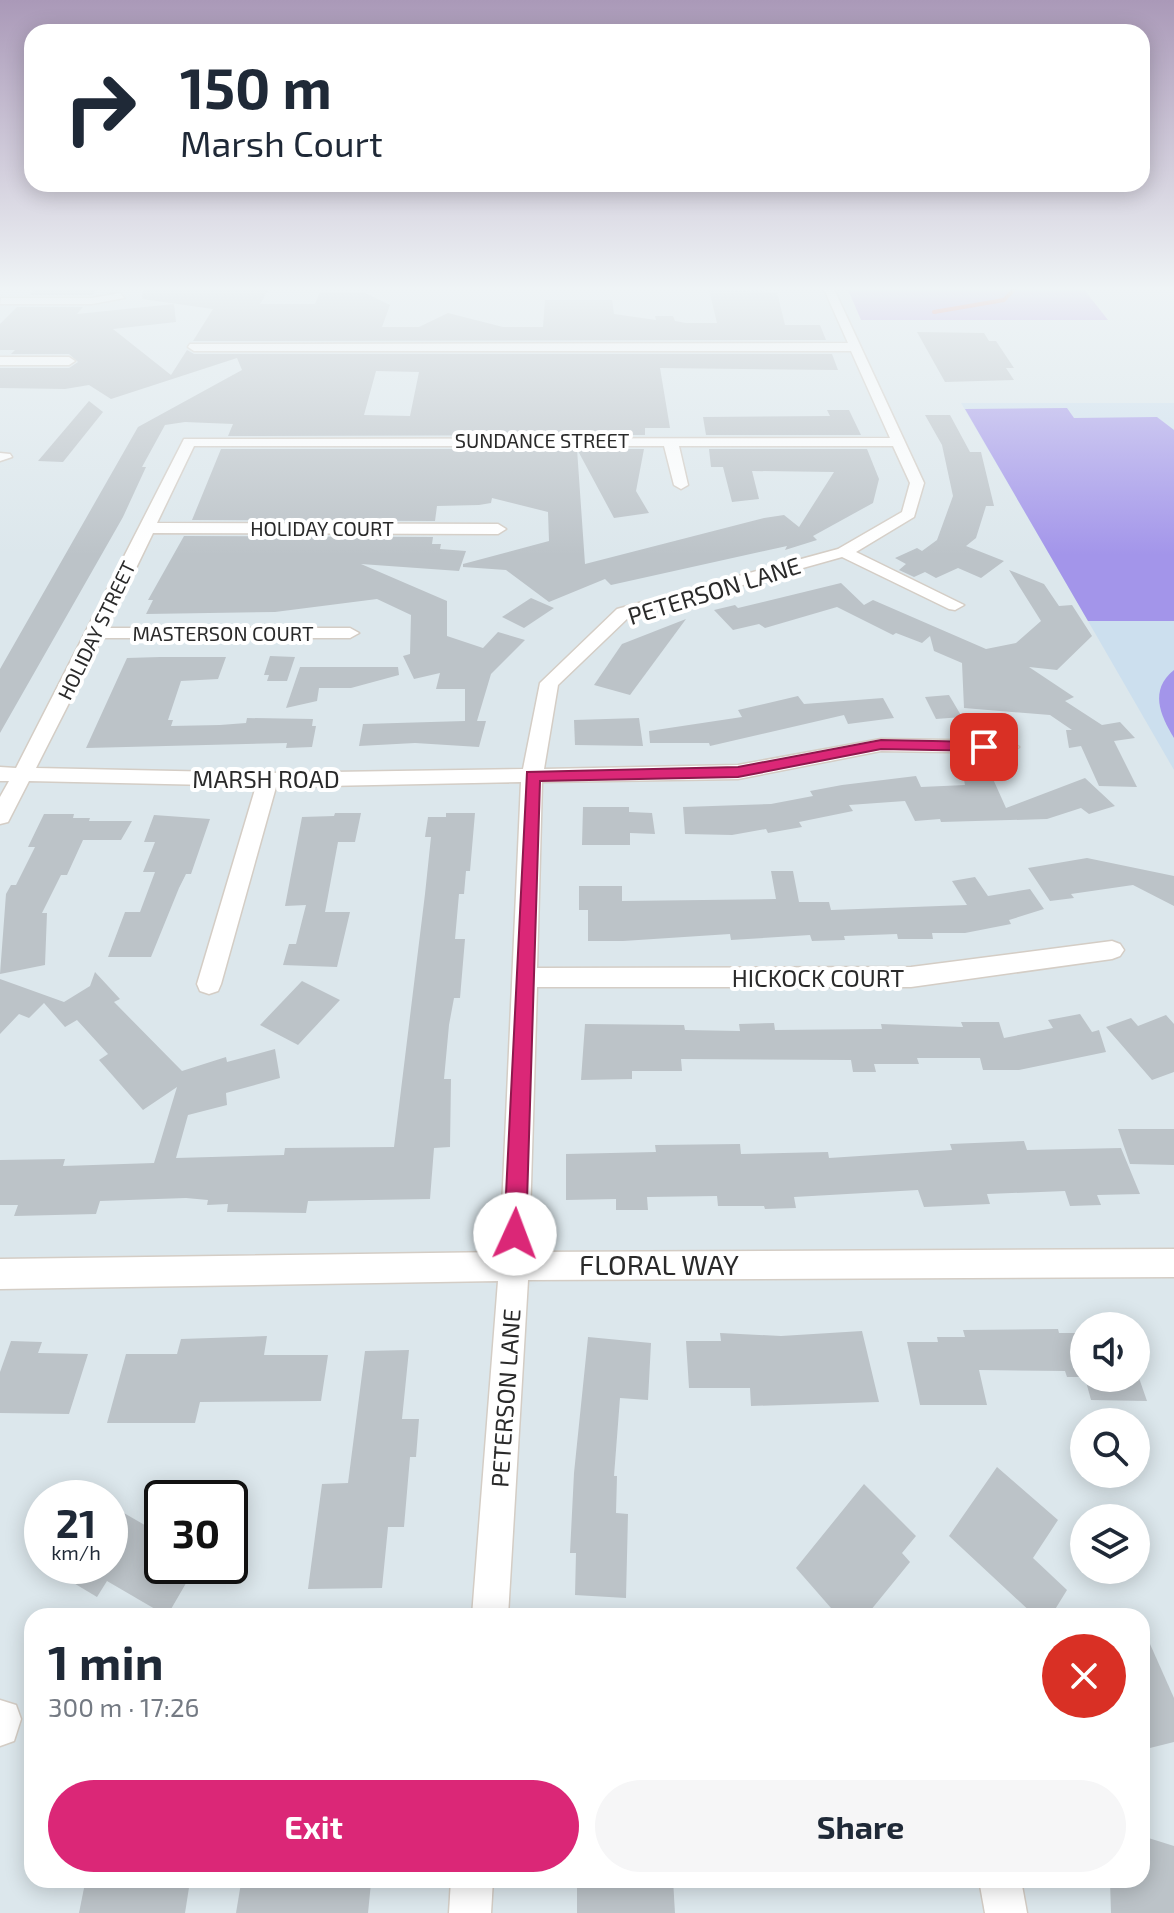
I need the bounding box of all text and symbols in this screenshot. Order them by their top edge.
text: 150 m [180,53,332,120]
icon: right [48,56,152,160]
text: Marsh Court [180,121,383,164]
street label: SUNDANCE STREET [455,428,630,452]
street label: HOLIDAY COURT [250,516,394,540]
street label: PETERSON LANE [624,550,804,630]
street label: HOLIDAY STREET [52,556,140,703]
street label: MASTERSON COURT [132,621,314,645]
pin [950,713,1018,781]
icon: arrive [962,725,1006,769]
street label: MARSH ROAD [192,764,340,793]
street label: HICKOCK COURT [732,963,904,992]
position arrow [473,1192,557,1276]
street label: FLORAL WAY [579,1247,739,1281]
street label: PETERSON LANE [484,1308,526,1488]
map controls [1070,1312,1150,1584]
button: sound [1070,1312,1150,1392]
button: search [1070,1408,1150,1488]
speed limit sign: 30 [144,1480,248,1584]
text: 21 [56,1498,96,1546]
button: layers [1070,1504,1150,1584]
text: km/h [51,1540,101,1564]
text: 1 min [48,1632,164,1690]
button: close [1042,1634,1126,1718]
text: 300 m · 17:26 [48,1691,199,1722]
button: Exit [48,1780,579,1872]
button: Share [595,1780,1126,1872]

